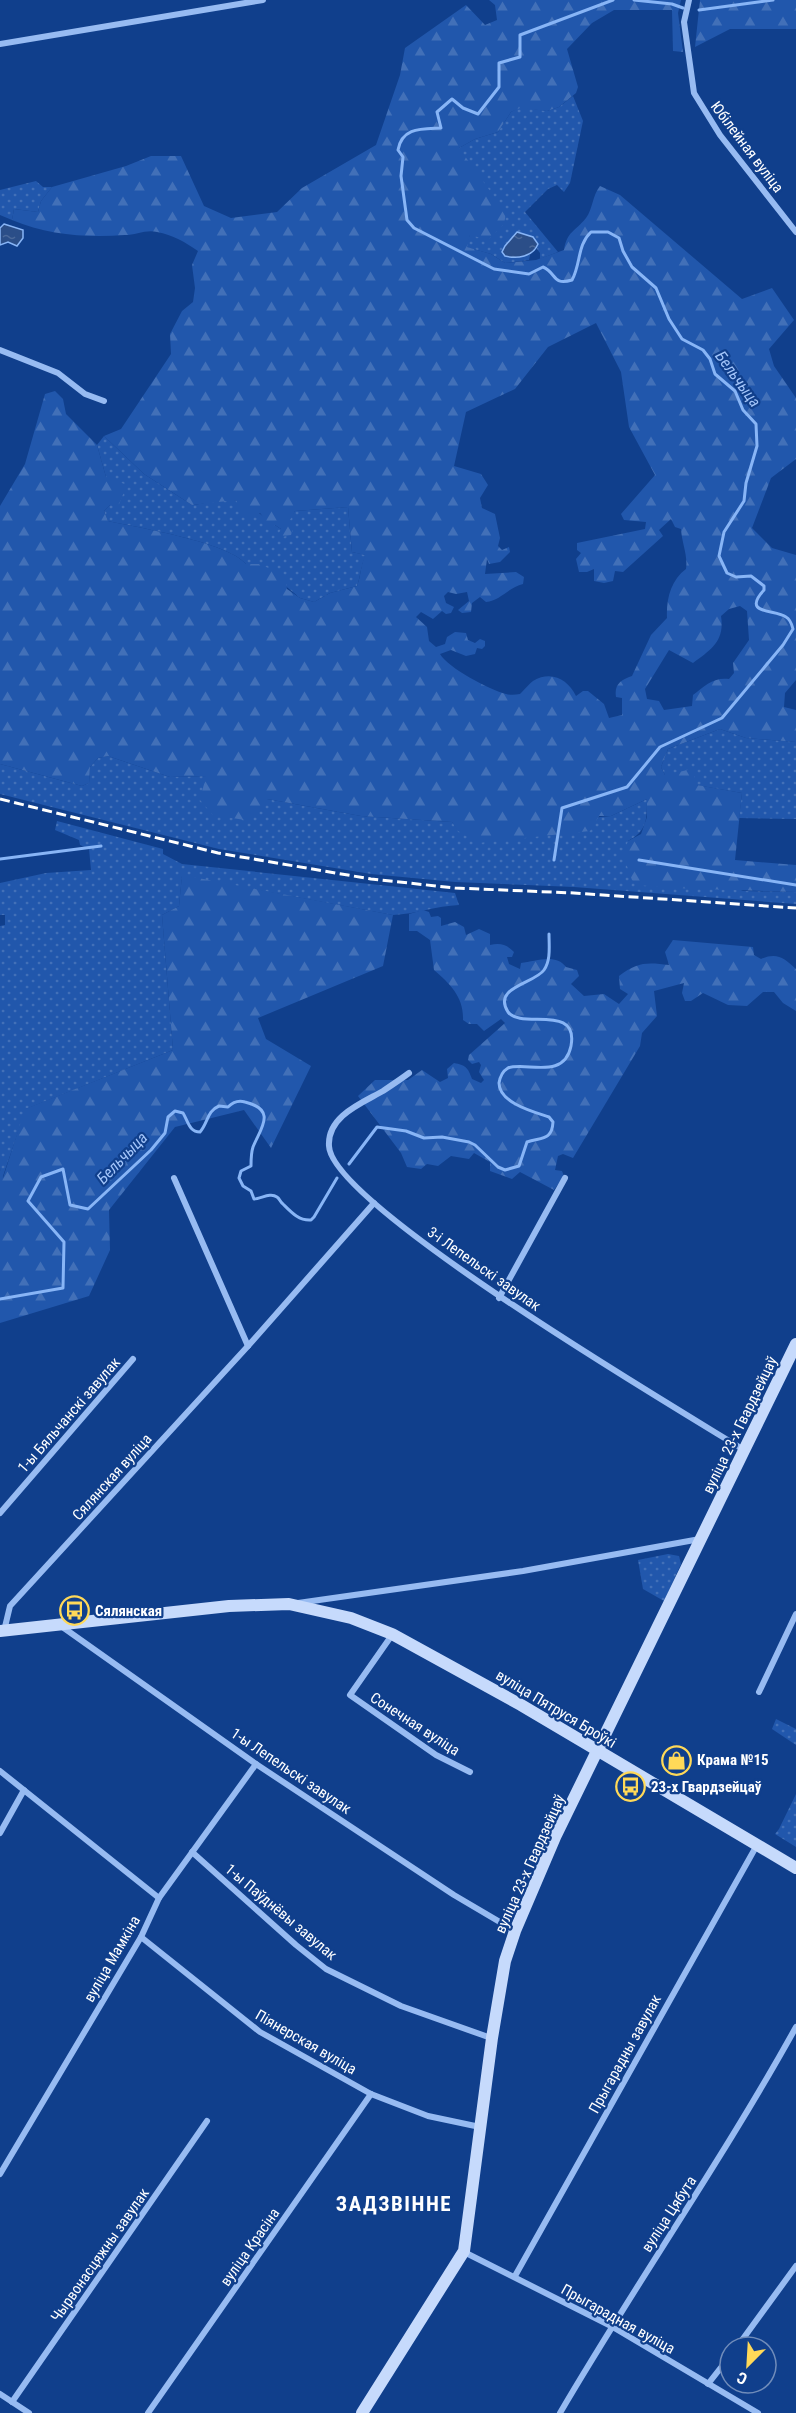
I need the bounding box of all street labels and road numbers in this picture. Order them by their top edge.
street label: Юбілейная вуліца [707,98,787,196]
street label: 3-і Лепельскі завулак [424,1223,544,1315]
street label: 1-ы Бяльчанскі завулак [14,1354,124,1476]
street label: вуліца 23-х Гвардзейцаў [699,1354,781,1496]
street label: Сялянская вуліца [69,1430,155,1524]
street label: вуліца Пятруся Броўкі [493,1666,619,1752]
street label: Сонечная вуліца [367,1688,463,1760]
street label: 1-ы Лепельскі завулак [228,1724,354,1818]
street label: вуліца 23-х Гвардзейцаў [491,1792,569,1936]
street label: 1-ы Паўднёвы завулак [221,1860,341,1964]
street label: вуліца Мамкіна [80,1913,144,2005]
street label: Прыгарадны завулак [585,1992,665,2116]
street label: Піянерская вуліца [252,2006,360,2078]
street label: вуліца Цябута [638,2173,700,2255]
street label: Чырвонасцяжны завулак [47,2185,153,2325]
street label: вуліца Красіна [217,2205,283,2289]
street label: Прыгарадная вуліца [558,2280,678,2358]

